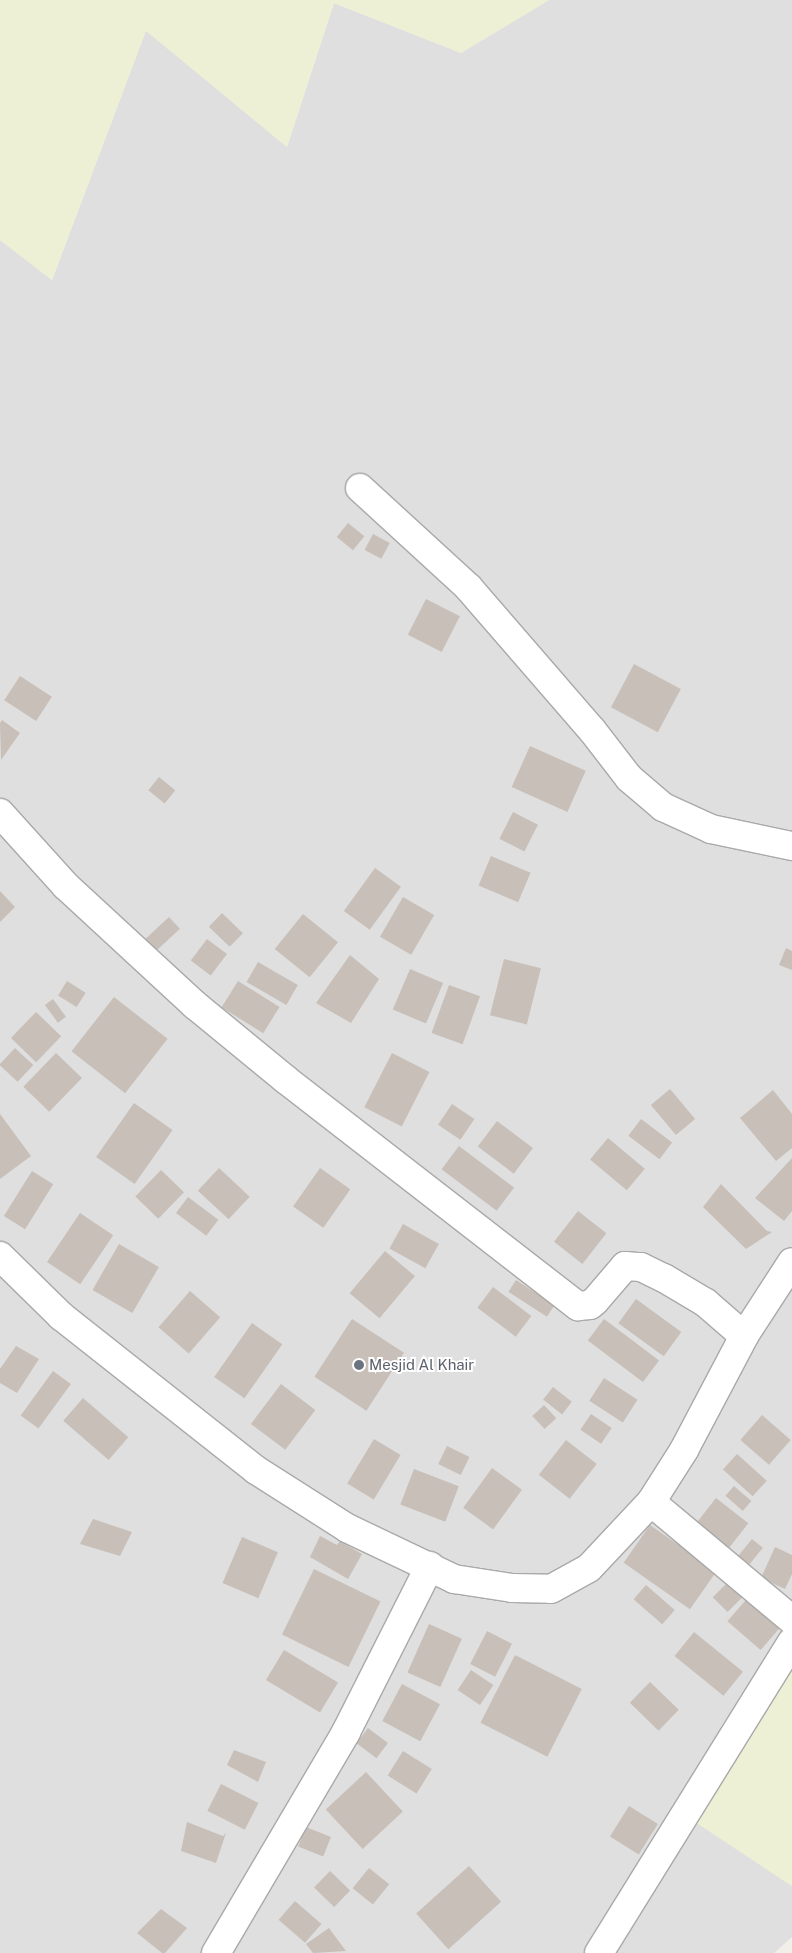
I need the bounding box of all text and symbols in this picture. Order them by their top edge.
place label: Mesjid Al Khair [369,1356,474,1374]
marker: Mesjid Al Khair [353,1359,365,1371]

